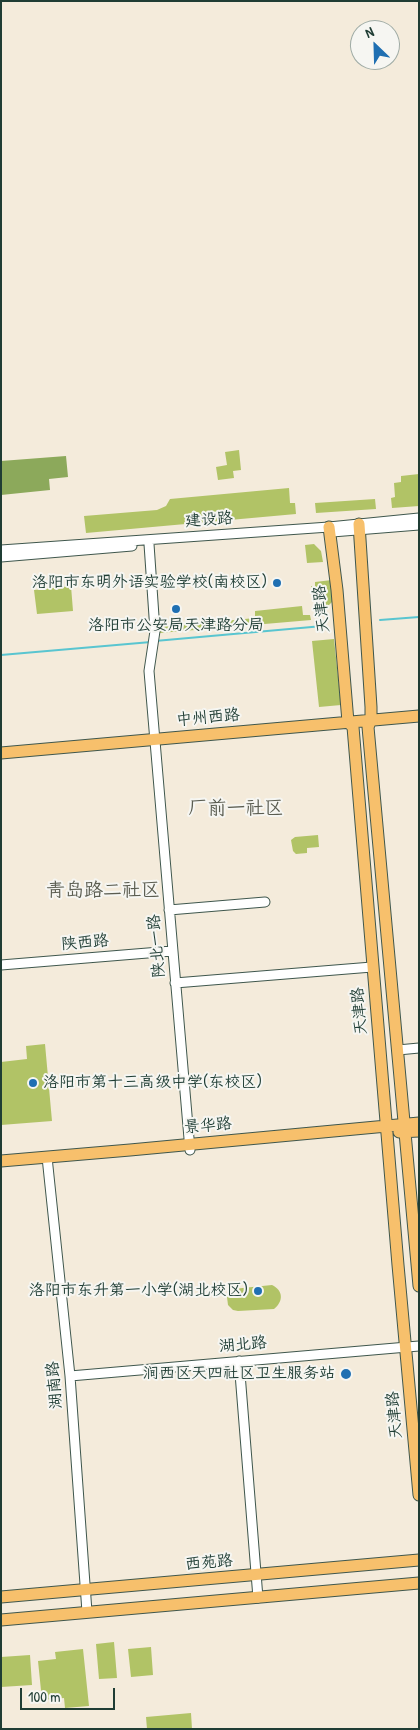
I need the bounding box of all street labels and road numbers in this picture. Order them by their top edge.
street label: 建设路 [184,509,234,531]
street label: 天津路 [310,584,334,634]
street label: 中州西路 [175,706,241,730]
street label: 陕北一路 [145,913,169,979]
street label: 陕西路 [60,931,110,955]
street label: 天津路 [348,986,372,1036]
street label: 景华路 [183,1114,233,1138]
street label: 湖北路 [218,1333,268,1357]
street label: 湖南路 [43,1360,67,1410]
street label: 天津路 [383,1390,407,1440]
street label: 西苑路 [184,1551,234,1575]

